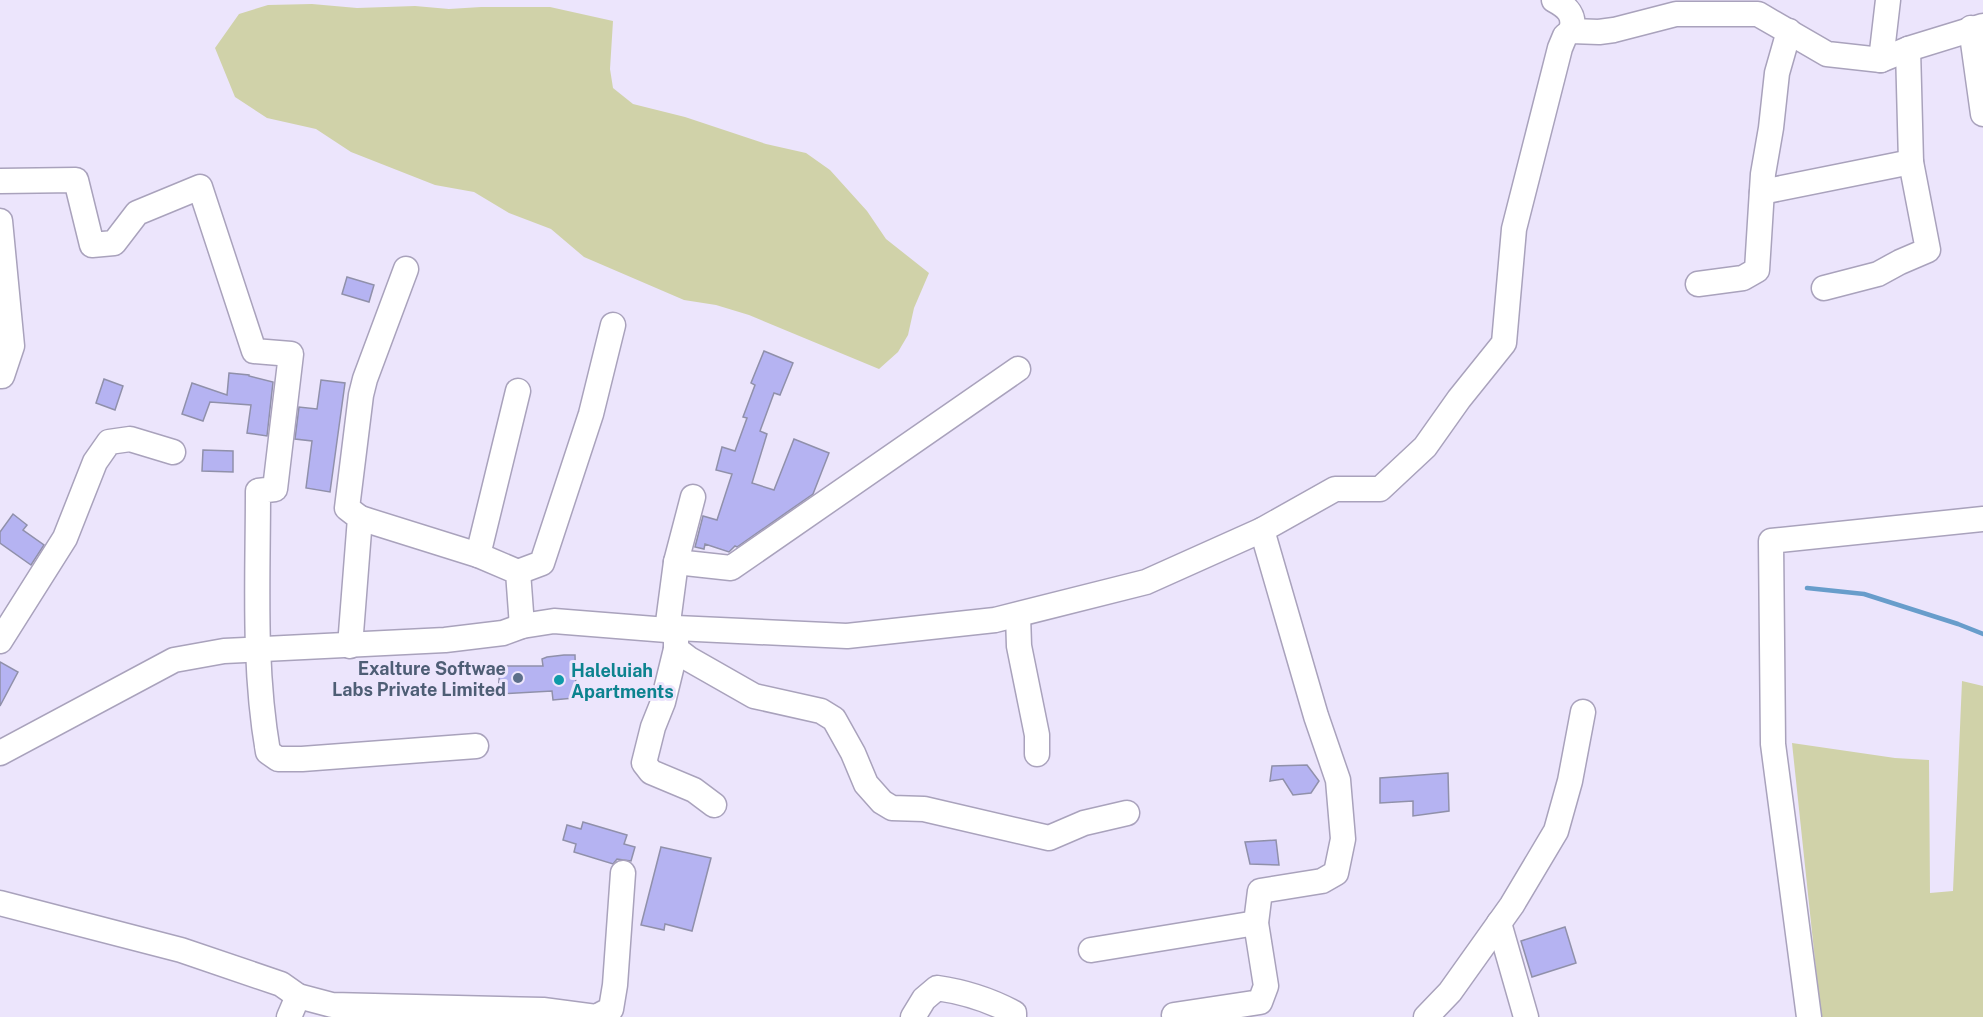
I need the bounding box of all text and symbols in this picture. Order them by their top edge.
place label: Exalture Softwae Labs Private Limited [332,658,506,700]
place label: Haleluiah Apartments [571,660,674,702]
marker: Exalture Softwae Labs Private Limited [511,671,525,685]
marker: Haleluiah Apartments [552,673,566,687]

